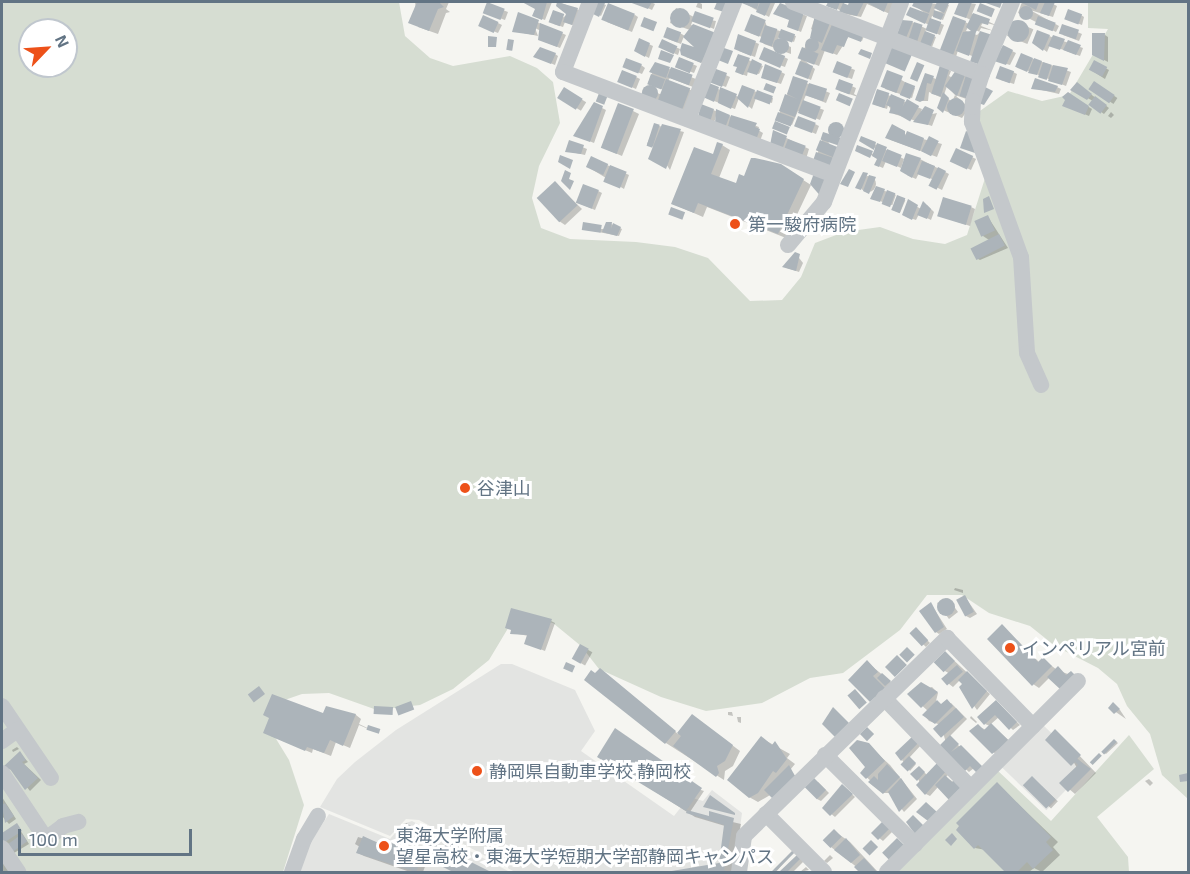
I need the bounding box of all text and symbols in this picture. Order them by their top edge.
north arrow [18,18,78,78]
text: N [52,32,74,50]
place label: 第一駿府病院 [748,213,856,235]
marker: 第一駿府病院 [726,215,744,233]
place label: 谷津山 [477,477,531,499]
marker: 谷津山 [458,481,472,495]
place label: インペリアル宮前 [1022,637,1166,659]
marker: インペリアル宮前 [1003,641,1017,655]
place label: 静岡県自動車学校 静岡校 [489,760,691,782]
marker: 静岡県自動車学校 静岡校 [470,764,484,778]
scale bar [21,817,195,855]
place label: 東海大学附属 望星高校・東海大学短期大学部静岡キャンパス [396,825,774,868]
text: 100 m [29,828,78,850]
marker: 東海大学附属 望星高校・東海大学短期大学部静岡キャンパス [377,839,391,853]

